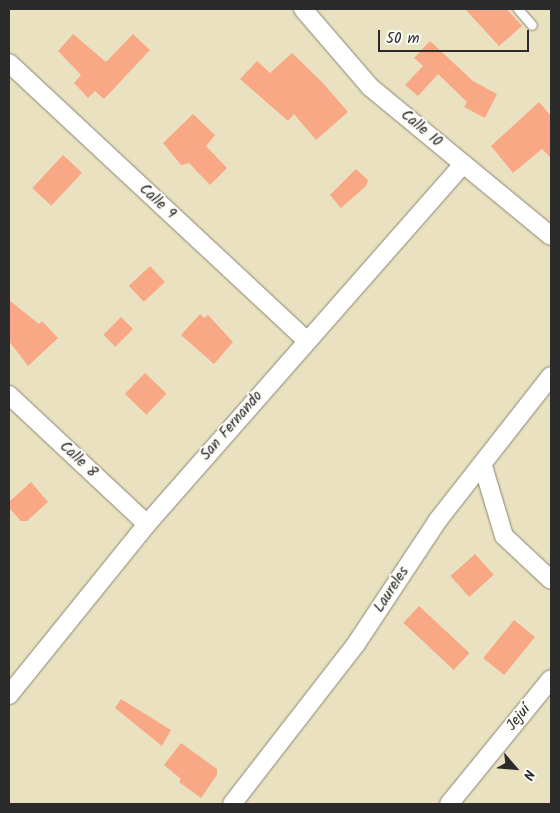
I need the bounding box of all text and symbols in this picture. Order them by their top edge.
scale bar [380,20,531,52]
text: 50 m [386,27,420,51]
street label: Calle 10 [397,107,445,151]
street label: Calle 9 [135,181,179,223]
street label: San Fernando [197,388,267,464]
street label: Calle 8 [55,438,101,482]
street label: Laureles [371,564,413,616]
street label: Jejuí [503,701,535,735]
north arrow [490,743,540,793]
text: N [517,766,540,784]

